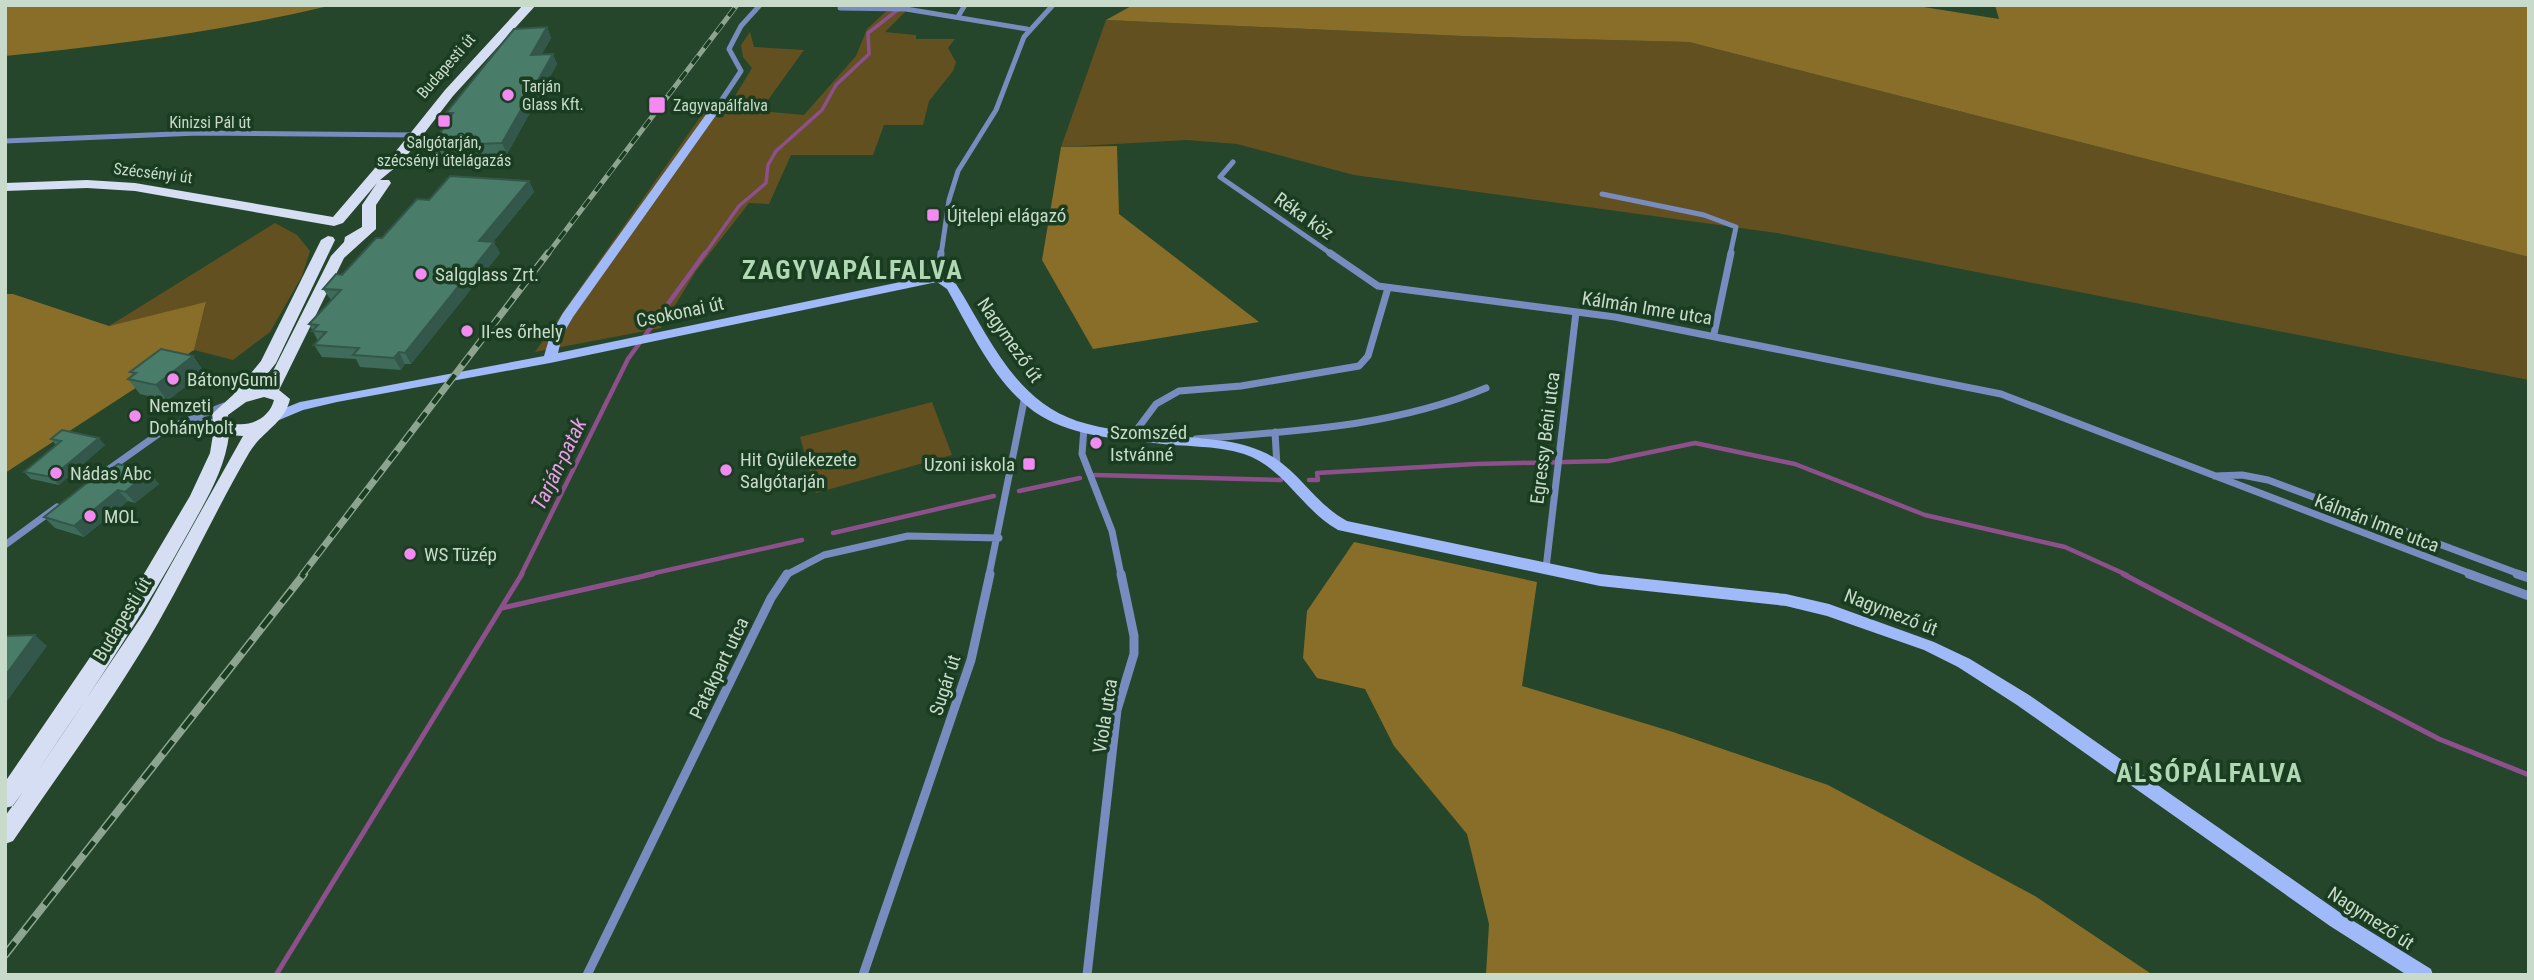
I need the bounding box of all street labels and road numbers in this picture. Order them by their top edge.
street label: Budapesti út [413,30,479,102]
street label: Kinizsi Pál út [169,113,251,132]
street label: Szécsényi út [113,159,194,187]
street label: Réka köz [1270,187,1338,245]
street label: Kálmán Imre utca [1580,286,1714,330]
street label: Csokonai út [634,292,726,332]
street label: Nagymező út [972,293,1048,387]
street label: Egressy Béni utca [1526,371,1564,505]
street label: Kálmán Imre utca [2312,489,2442,557]
street label: Budapesti út [88,573,156,665]
street label: Nagymező út [1841,584,1941,640]
street label: Patakpart utca [685,613,753,723]
street label: Sugár út [924,652,966,718]
street label: Viola utca [1088,677,1122,755]
street label: Nagymező út [2324,882,2418,954]

